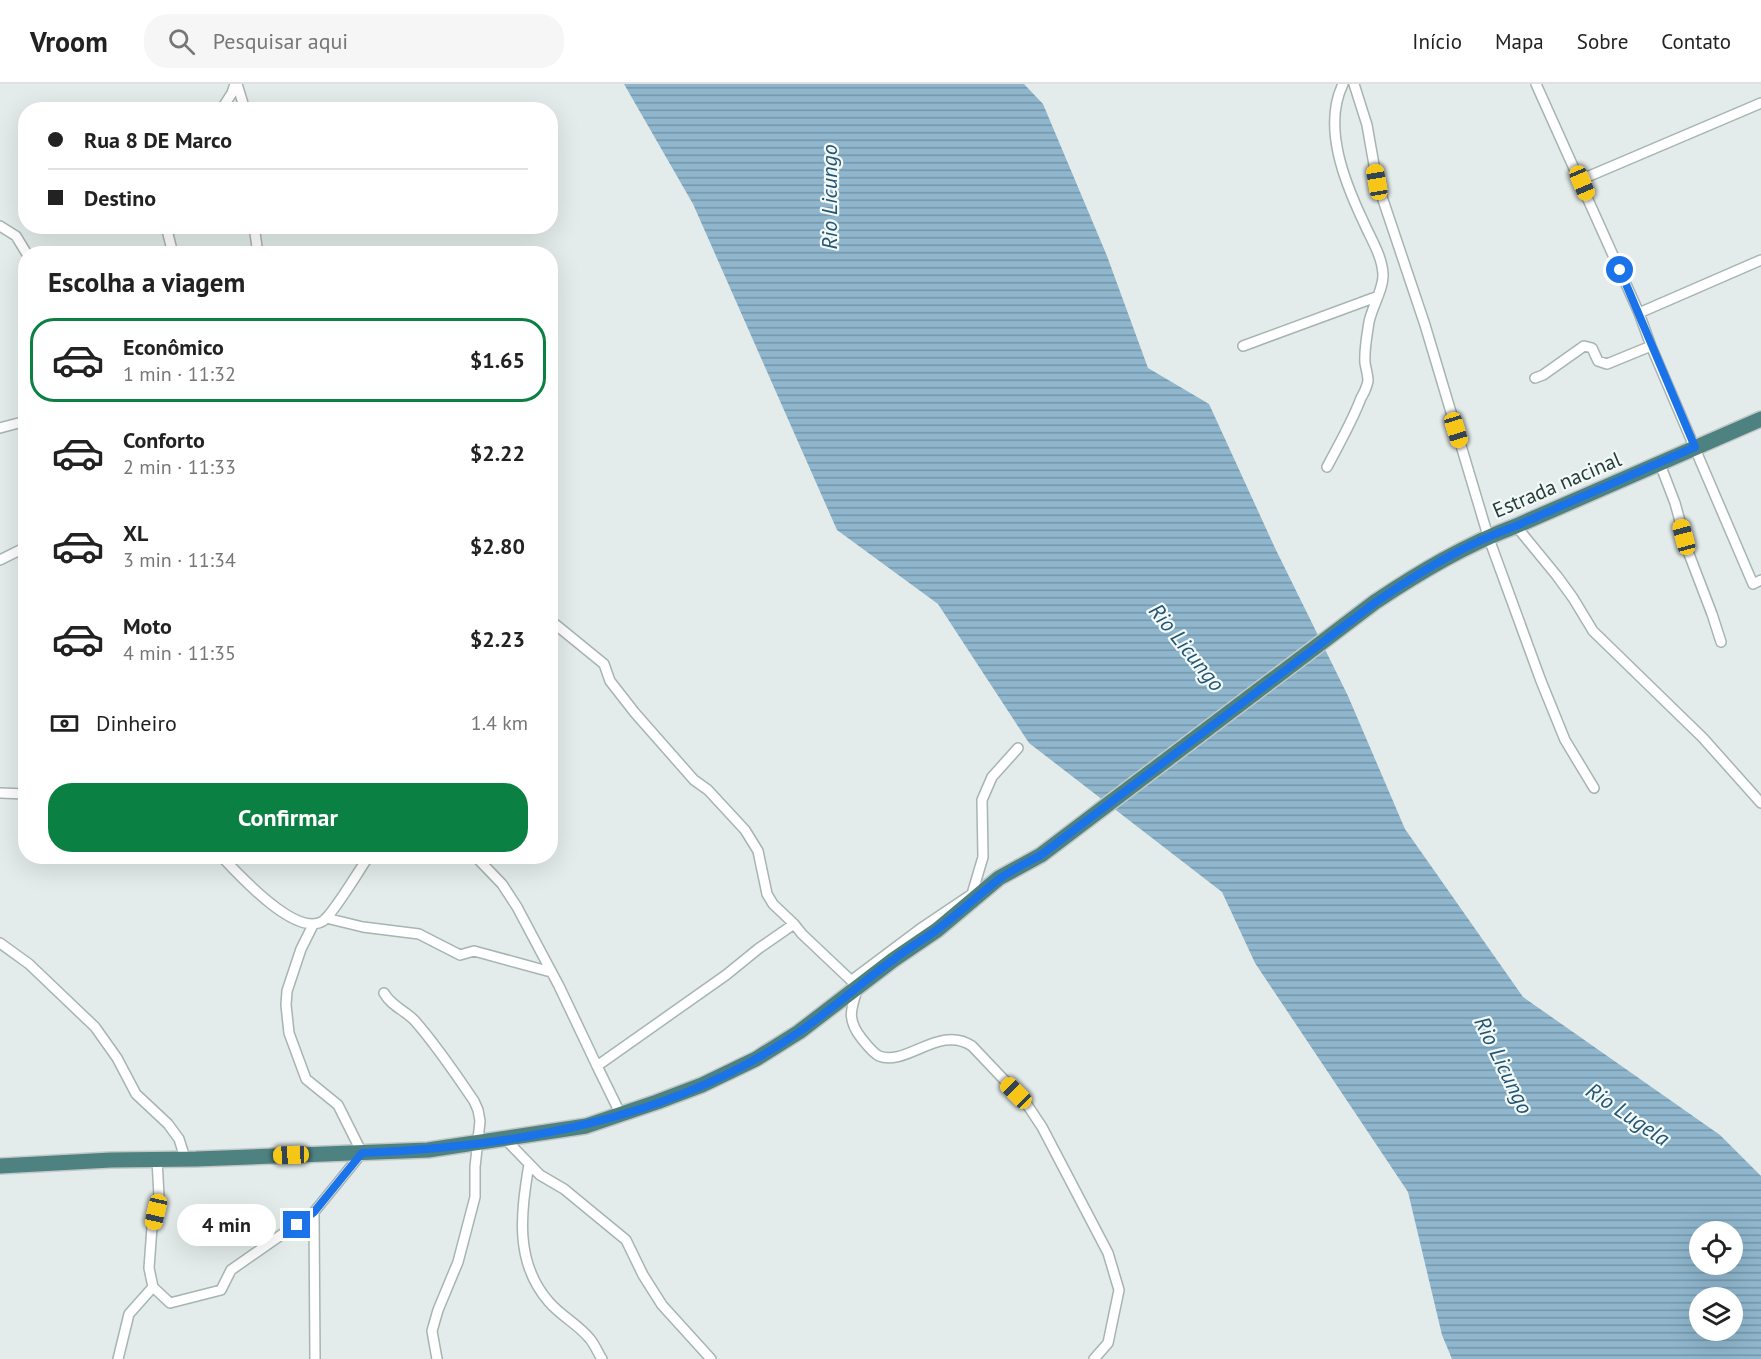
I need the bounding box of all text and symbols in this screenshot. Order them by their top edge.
search box [144,14,564,68]
text: Vroom [30,23,108,60]
icon: search [165,25,198,58]
text: Pesquisar aqui [213,27,348,55]
text: Início [1412,28,1462,55]
text: Mapa [1495,28,1544,55]
text: Sobre [1577,28,1628,55]
text: Contato [1661,28,1731,55]
text: Rua 8 DE Marco [84,126,232,154]
water label: Rio Licungo [815,144,843,250]
car [1365,163,1389,201]
car [1567,163,1597,203]
text: Destino [84,184,156,212]
route start [1606,256,1633,283]
text: Escolha a viagem [48,265,245,299]
icon: car [51,333,105,387]
text: Econômico [123,333,224,361]
text: $1.65 [470,346,525,374]
text: 1 min · 11:32 [123,361,236,387]
car [1442,410,1470,450]
icon: car [51,426,105,480]
text: Conforto [123,426,205,454]
text: $2.22 [470,439,525,467]
street label: Estrada nacinal [1488,445,1625,524]
text: 2 min · 11:33 [123,454,236,480]
car [1671,517,1697,557]
icon: car [51,519,105,573]
text: XL [123,519,148,547]
text: $2.80 [470,532,525,560]
text: 3 min · 11:34 [123,547,236,573]
water label: Rio Licungo [1143,597,1231,697]
icon: car [51,612,105,666]
text: Moto [123,612,172,640]
text: $2.23 [470,625,525,653]
text: 4 min · 11:35 [123,640,236,666]
icon: cash [48,707,81,740]
text: Dinheiro [96,709,177,737]
text: 1.4 km [471,710,528,736]
button: Confirmar [48,783,528,852]
water label: Rio Licungo [1468,1012,1540,1118]
car [997,1074,1035,1112]
water label: Rio Lugela [1581,1076,1675,1152]
car [273,1145,309,1165]
car [143,1192,169,1232]
callout: 4 min [177,1204,276,1246]
route end [283,1211,310,1238]
text: 4 min [202,1212,251,1238]
map controls [1689,1221,1743,1341]
button: locate [1689,1221,1743,1275]
button: layers [1689,1287,1743,1341]

